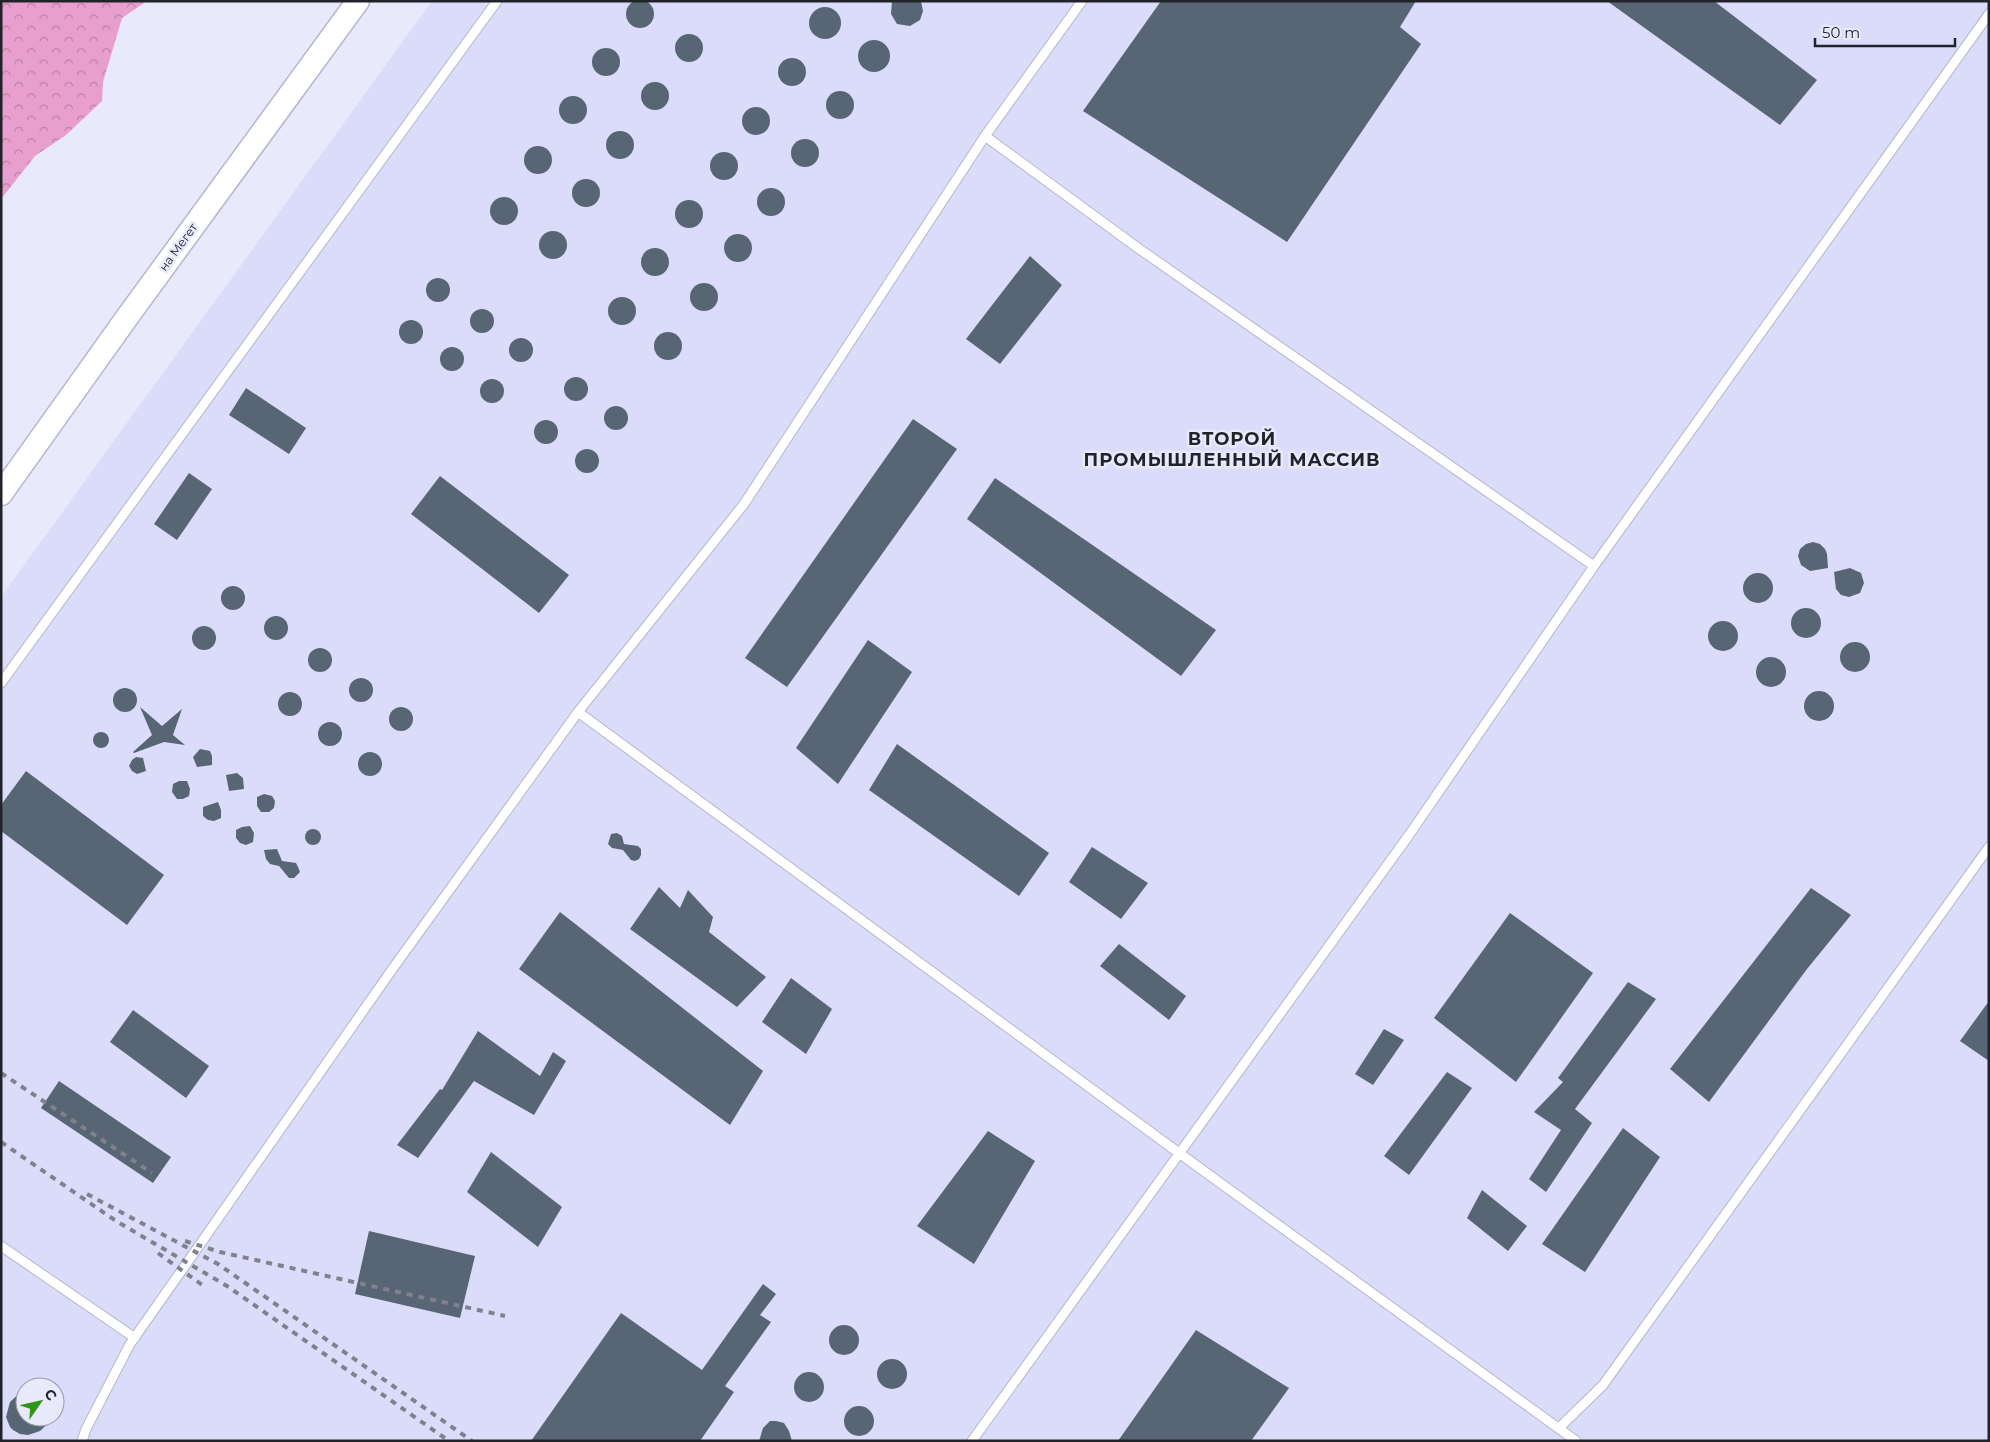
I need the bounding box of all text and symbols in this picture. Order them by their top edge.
scale bar [1815,15,1955,47]
text: 50 m [1822,23,1860,42]
street label: на Мегет [156,220,201,274]
district label: ВТОРОЙ ПРОМЫШЛЕННЫЙ МАССИВ [1084,428,1380,471]
north arrow [15,1377,65,1427]
text: С [40,1385,61,1404]

